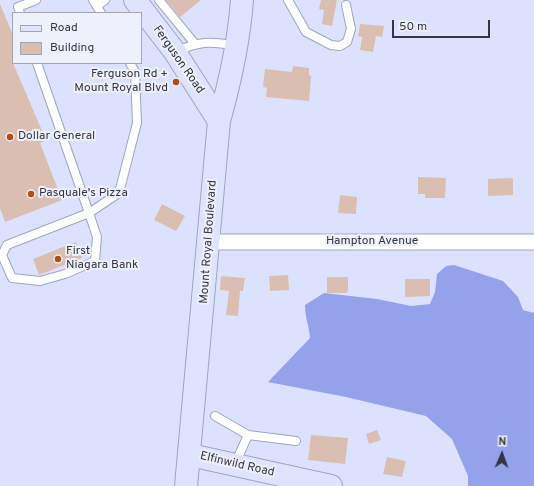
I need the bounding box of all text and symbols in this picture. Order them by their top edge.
legend [12,12,142,64]
scale bar [394,12,492,38]
text: 50 m [399,19,427,35]
text: Road [50,20,78,36]
street label: Ferguson Road [149,23,207,97]
text: Building [50,40,94,56]
place label: Ferguson Rd + Mount Royal Blvd [74,68,168,96]
marker: Ferguson Rd + Mount Royal Blvd [171,77,181,87]
place label: Dollar General [18,130,95,144]
marker: Dollar General [5,132,15,142]
street label: Mount Royal Boulevard [197,180,221,304]
place label: Pasquale's Pizza [39,187,128,201]
marker: Pasquale's Pizza [26,189,36,199]
street label: Hampton Avenue [326,235,418,249]
place label: First Niagara Bank [66,245,138,273]
marker: First Niagara Bank [53,254,63,264]
north arrow [482,434,522,474]
text: N [498,435,507,449]
street label: Elfinwild Road [198,449,276,481]

